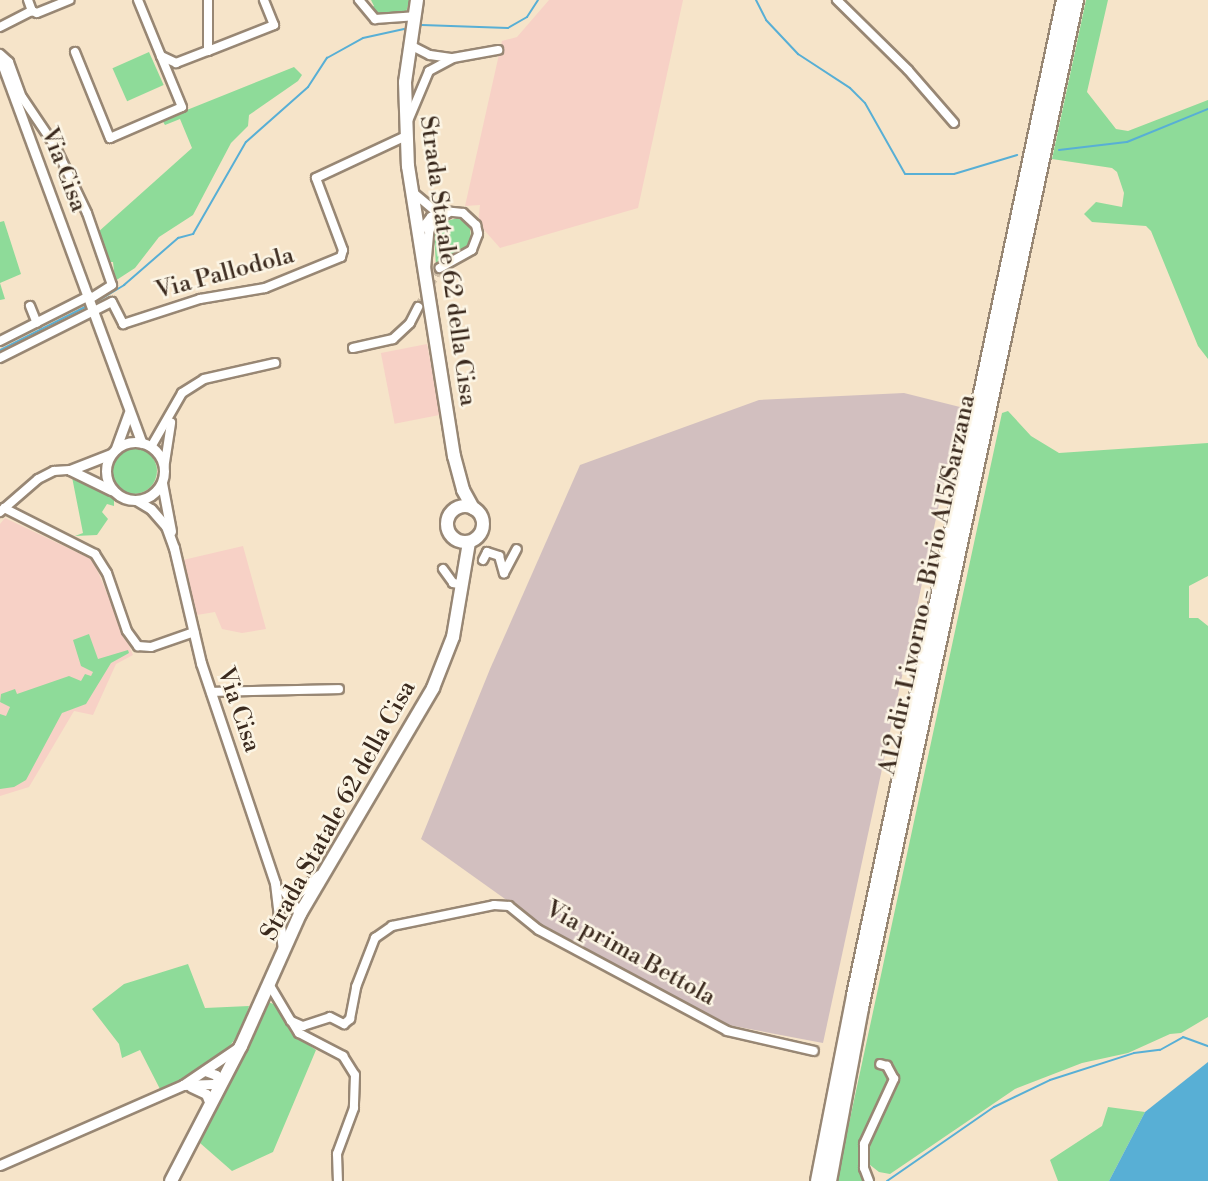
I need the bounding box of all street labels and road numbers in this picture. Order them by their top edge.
street label: Strada Statale 62 della Cisa [412,114,482,408]
street label: Via Cisa [34,124,92,216]
street label: Via Pallodola [153,242,297,306]
street label: A12 dir. Livorno - Bivio A15/Sarzana [874,392,982,778]
street label: Via Cisa [210,664,266,756]
street label: Strada Statale 62 della Cisa [255,676,423,946]
street label: Via prima Bettola [540,895,720,1013]

